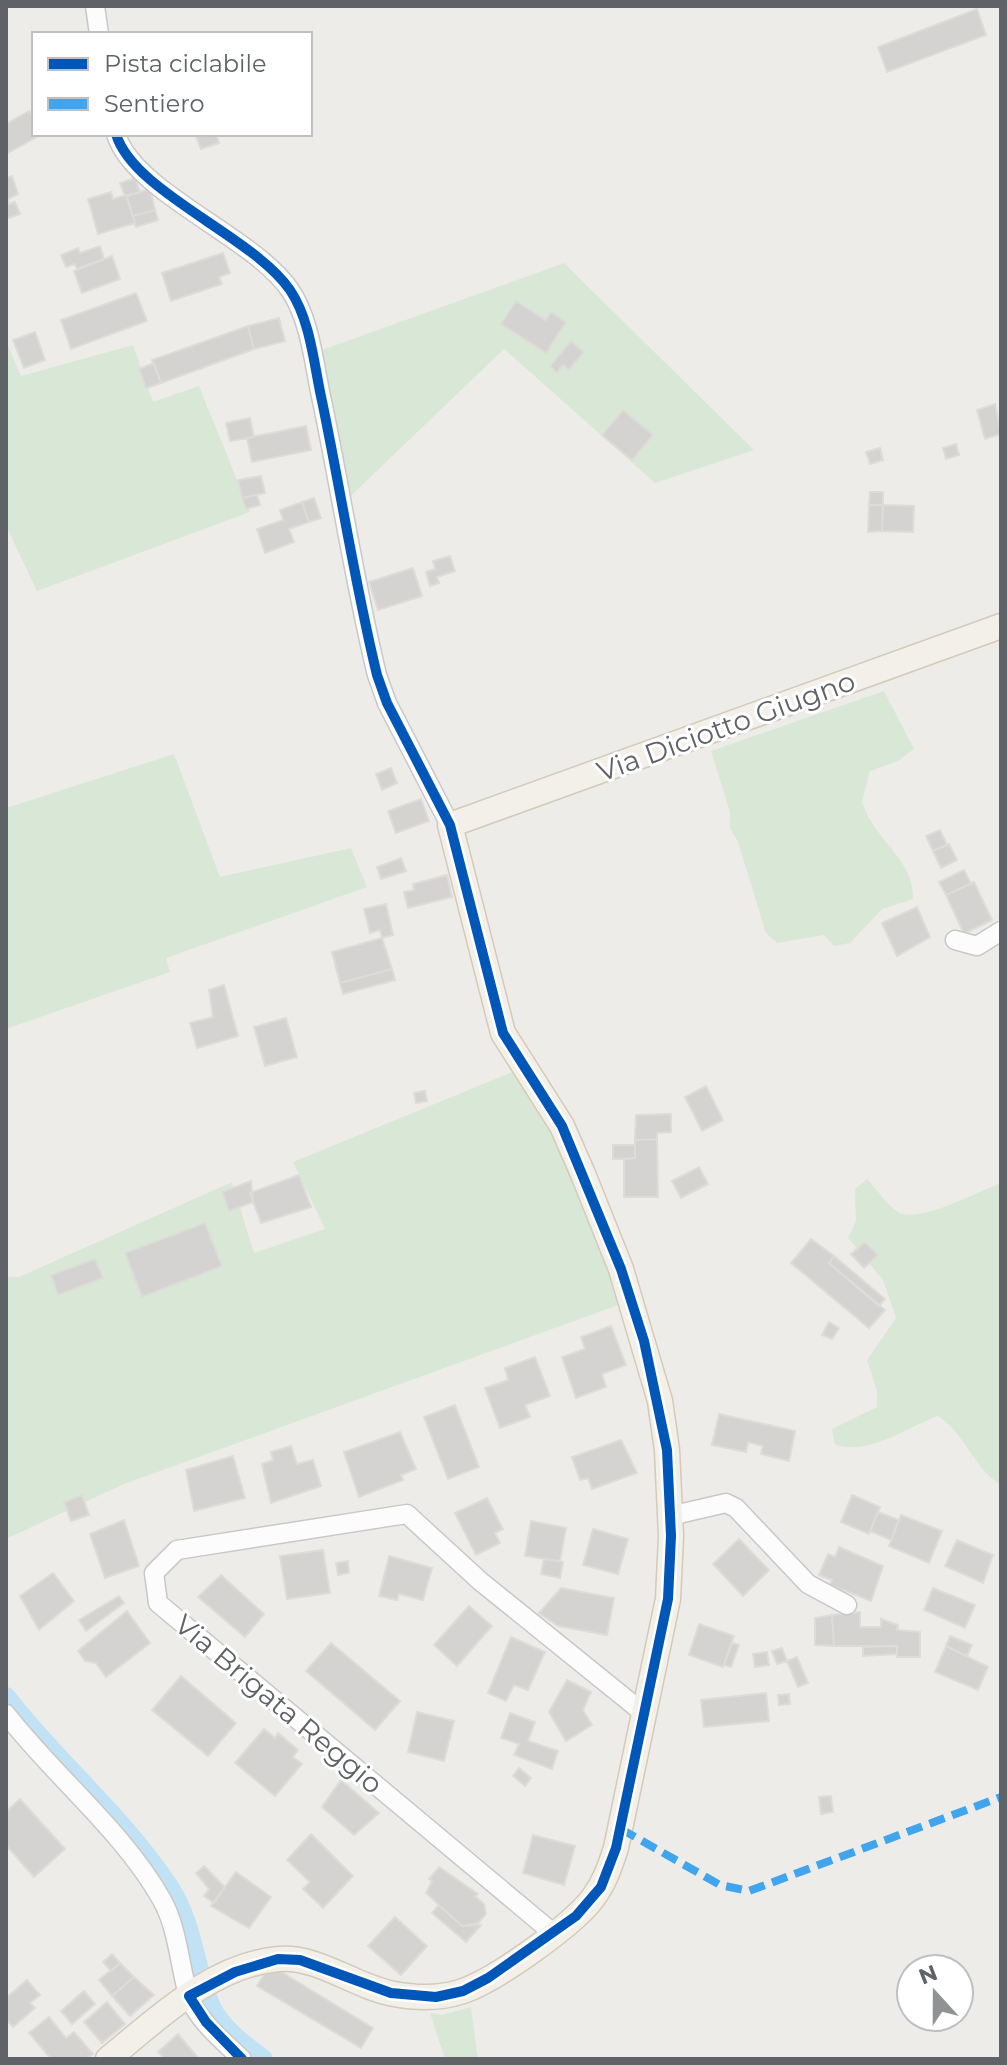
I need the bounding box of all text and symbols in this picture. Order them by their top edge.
legend [32,32,312,136]
text: Pista ciclabile [104,49,267,78]
text: Sentiero [104,89,205,118]
street label: Via Diciotto Giugno [592,663,860,789]
street label: Via Brigata Reggio [168,1607,390,1801]
north arrow [895,1953,975,2033]
text: N [915,1959,941,1991]

